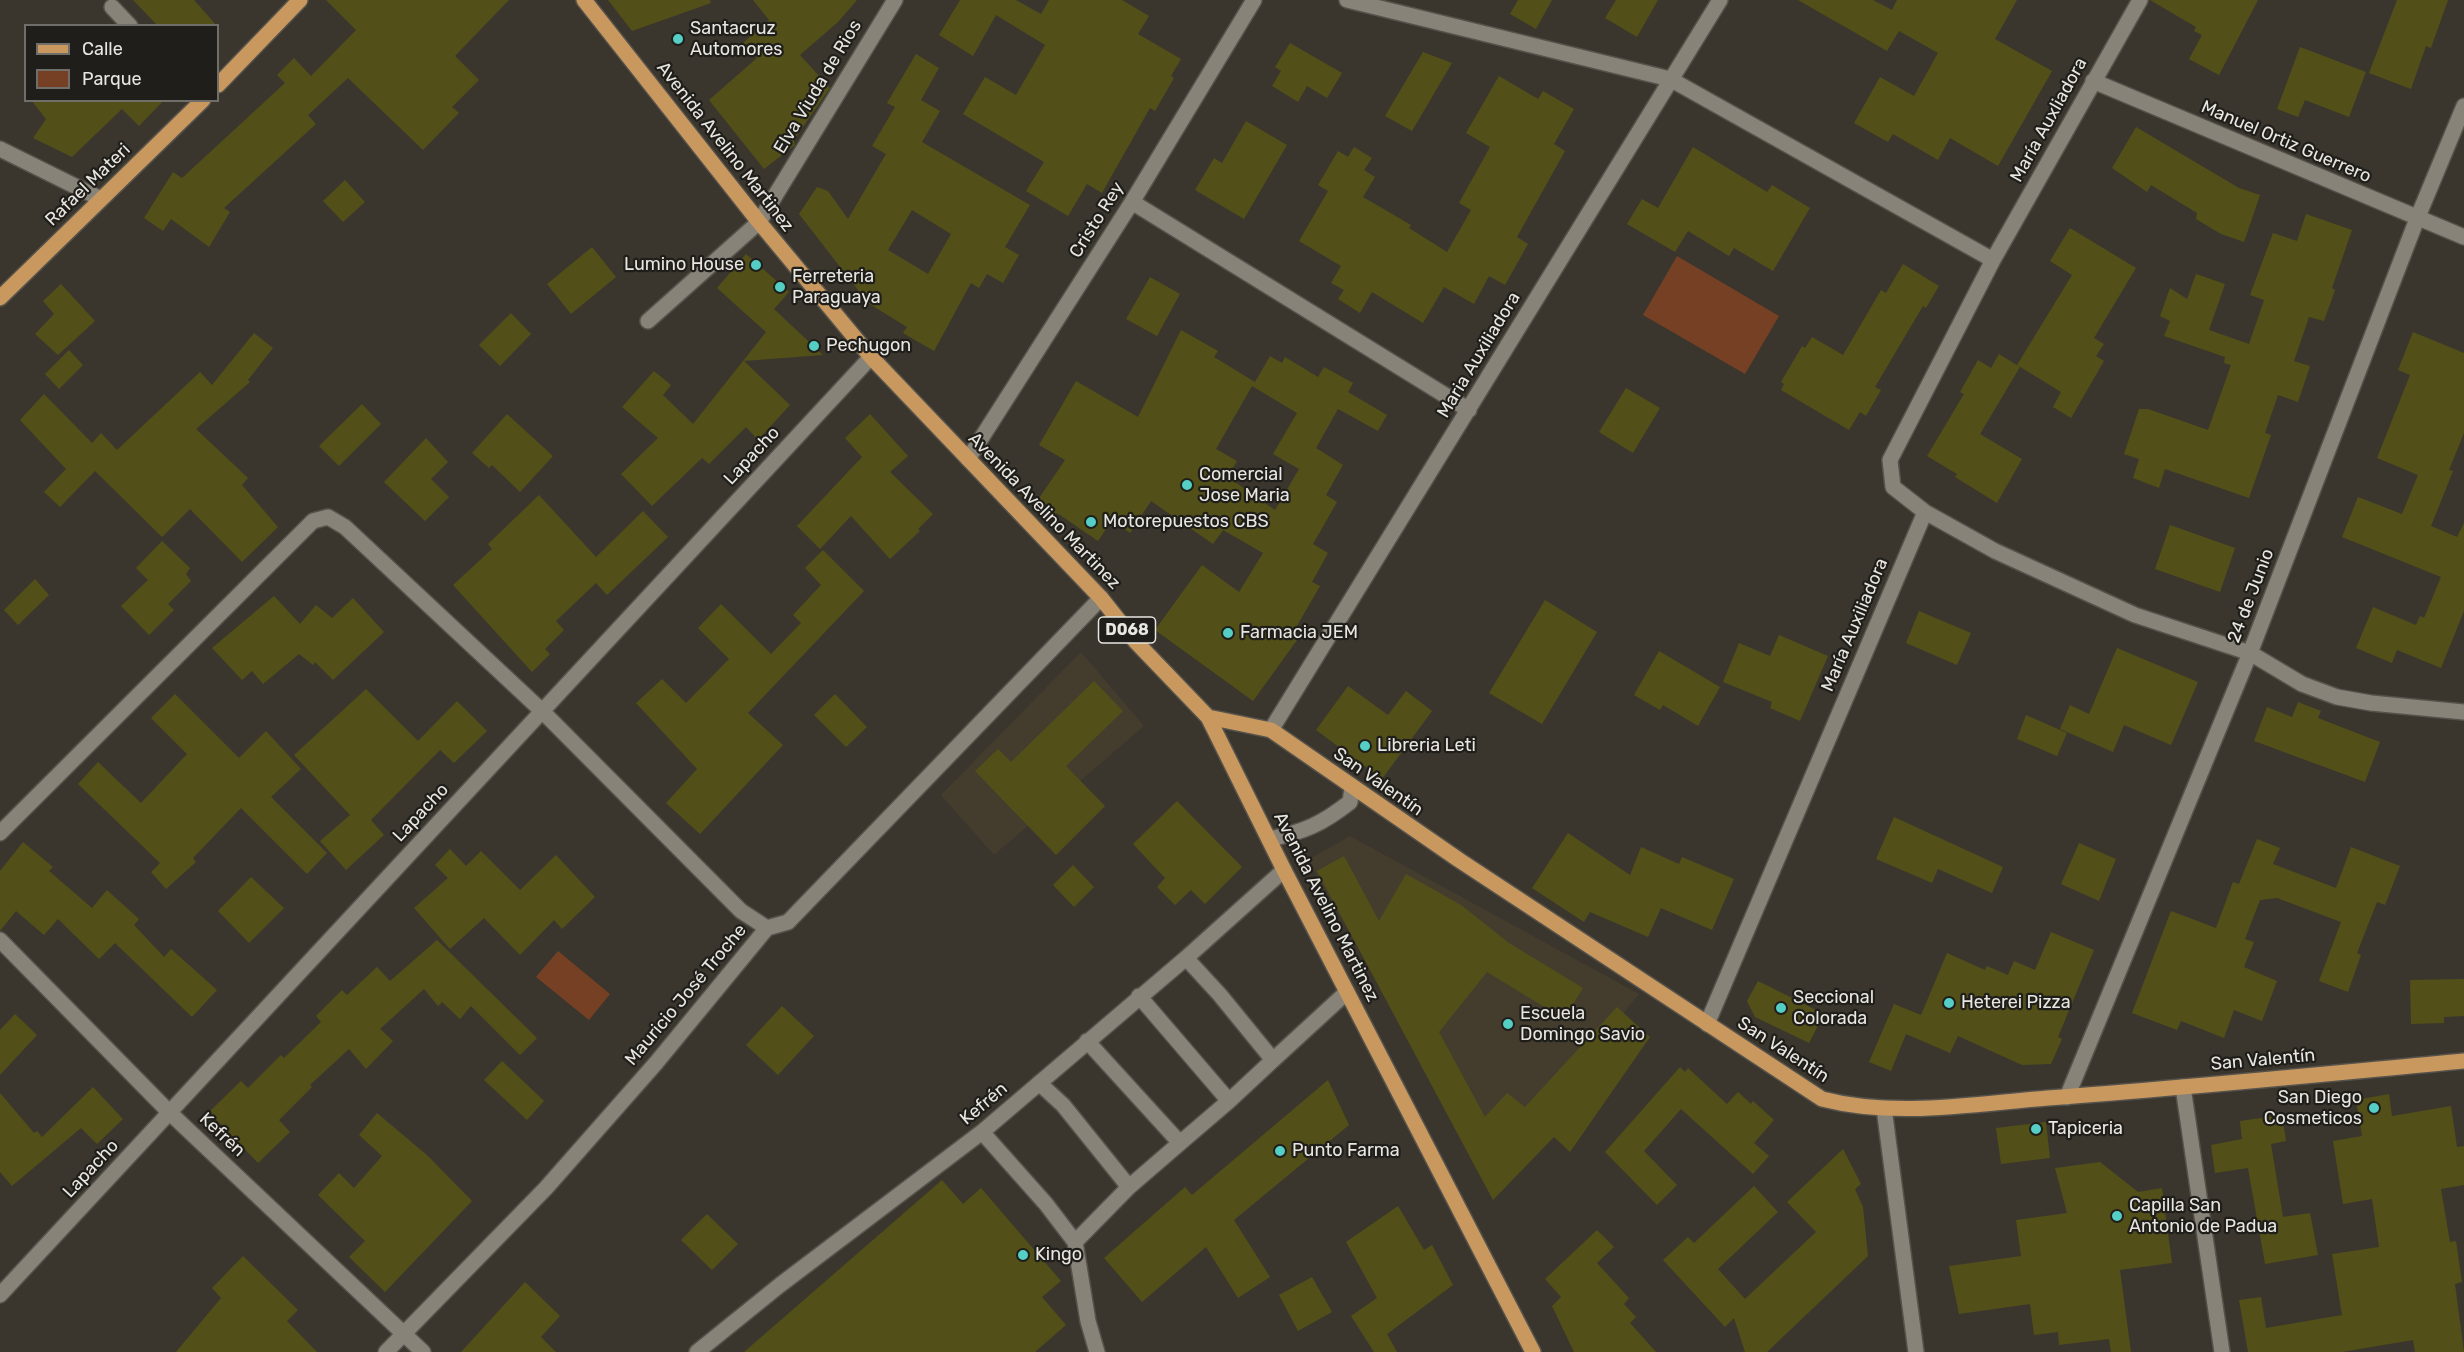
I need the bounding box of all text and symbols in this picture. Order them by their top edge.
street label: Elva Viuda de Rios [770,16,866,158]
place label: Santacruz Automores [690,18,782,60]
legend [24,24,219,102]
marker: Santacruz Automores [671,32,685,46]
text: Calle [82,38,123,60]
street label: María Auxliadora [2006,54,2092,186]
street label: Avenida Avelino Martinez [652,58,798,236]
text: Parque [82,68,142,90]
street label: Manuel Ortiz Guerrero [2198,96,2374,188]
street label: Rafael Materi [41,139,135,231]
street label: Cristo Rey [1065,178,1129,262]
place label: Lumino House [624,254,744,276]
marker: Lumino House [749,258,763,272]
place label: Ferreteria Paraguaya [792,266,881,308]
marker: Ferreteria Paraguaya [773,280,787,294]
street label: Maria Auxiliadora [1433,288,1525,422]
place label: Pechugon [826,335,911,357]
marker: Pechugon [807,339,821,353]
street label: Lapacho [720,422,784,490]
street label: Avenida Avelino Martinez [963,428,1125,594]
place label: Comercial Jose Maria [1199,464,1290,506]
marker: Comercial Jose Maria [1180,478,1194,492]
place label: Motorepuestos CBS [1103,511,1269,533]
marker: Motorepuestos CBS [1084,515,1098,529]
street label: 24 de Junio [2223,546,2279,646]
street label: María Auxiliadora [1817,555,1893,695]
road number: D068 [1098,617,1156,643]
place label: Farmacia JEM [1240,622,1358,644]
marker: Farmacia JEM [1221,626,1235,640]
place label: Libreria Leti [1377,735,1476,757]
marker: Libreria Leti [1358,739,1372,753]
street label: San Valentín [1329,743,1427,821]
street label: Lapacho [389,779,453,847]
street label: Avenida Avelino Martinez [1269,809,1383,1005]
street label: Mauricio José Troche [621,920,751,1070]
place label: Seccional Colorada [1793,987,1874,1030]
place label: Heterei Pizza [1961,992,2071,1014]
marker: Heterei Pizza [1942,996,1956,1010]
marker: Seccional Colorada [1774,1001,1788,1015]
place label: Escuela Domingo Savio [1520,1003,1645,1046]
street label: San Valentín [1733,1012,1833,1088]
marker: Escuela Domingo Savio [1501,1017,1515,1031]
street label: San Valentín [2210,1045,2316,1075]
street label: Kefrén [956,1078,1012,1130]
place label: San Diego Cosmeticos [2264,1087,2362,1130]
marker: San Diego Cosmeticos [2367,1101,2381,1115]
street label: Kefrén [195,1108,249,1162]
place label: Tapiceria [2048,1118,2123,1140]
marker: Tapiceria [2029,1122,2043,1136]
street label: Lapacho [59,1135,123,1203]
place label: Punto Farma [1292,1140,1400,1162]
marker: Punto Farma [1273,1144,1287,1158]
place label: Capilla San Antonio de Padua [2129,1195,2277,1238]
marker: Capilla San Antonio de Padua [2110,1209,2124,1223]
place label: Kingo [1035,1244,1082,1266]
marker: Kingo [1016,1248,1030,1262]

